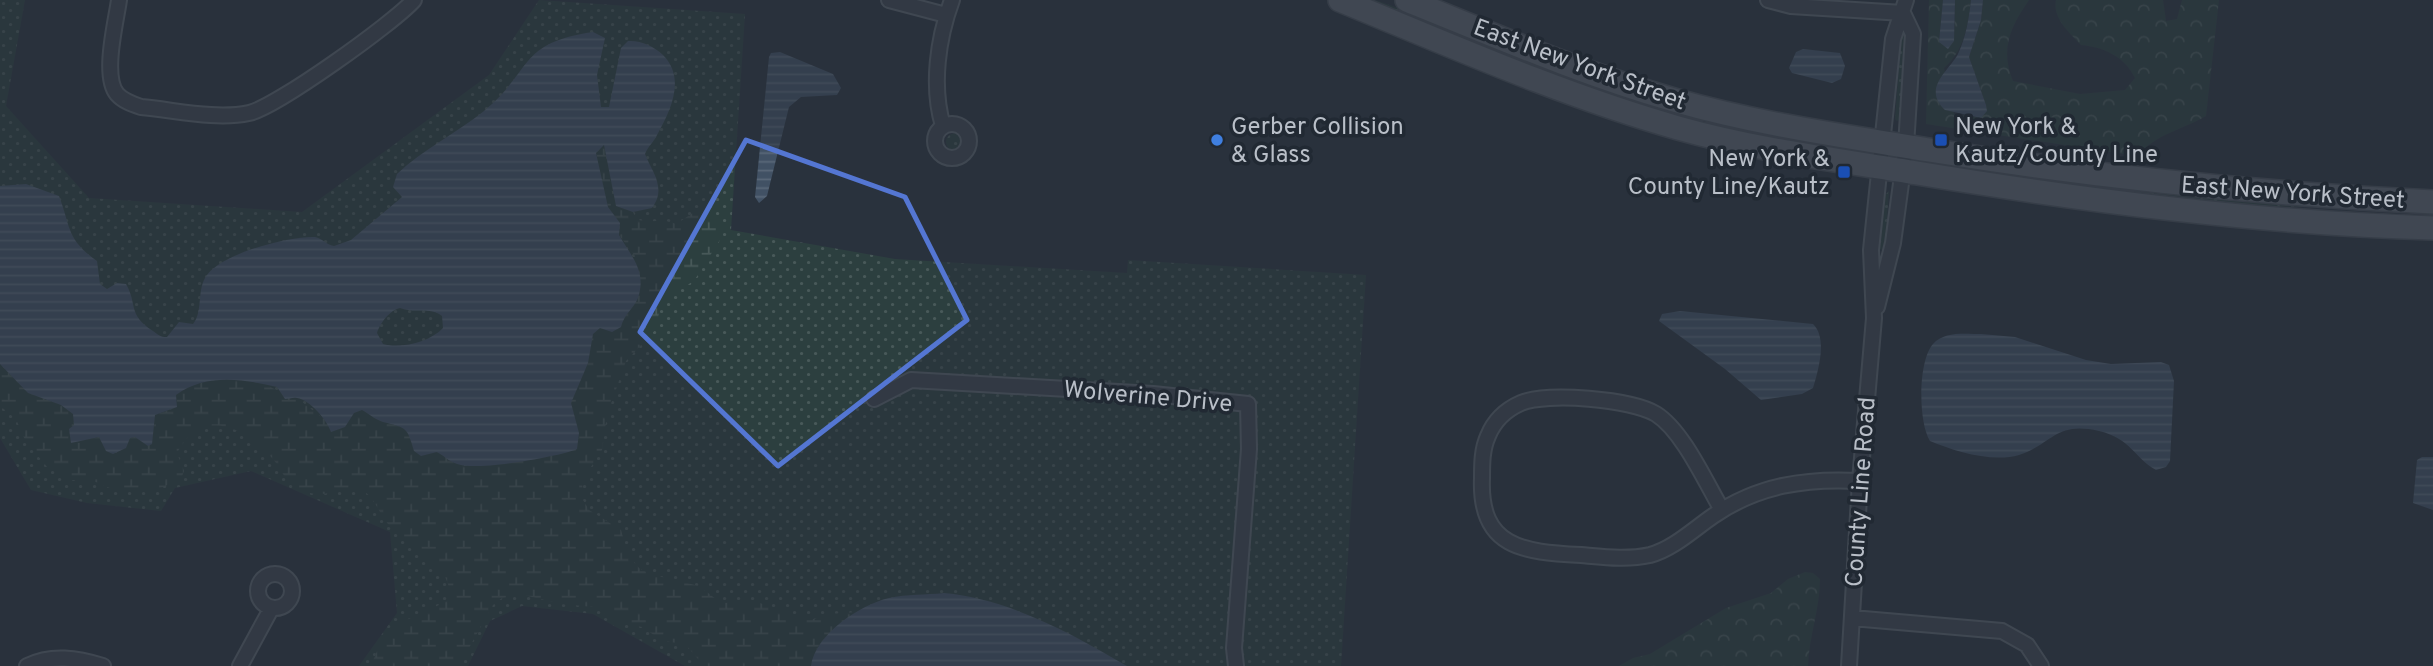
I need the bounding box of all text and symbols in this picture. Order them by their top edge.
street label: East New York Street [1469,13,1690,118]
place label: Gerber Collision & Glass [1231,113,1404,171]
place label: New York & Kautz/County Line [1955,113,2158,171]
marker: Gerber Collision & Glass [1209,132,1225,148]
marker: New York & Kautz/County Line [1933,132,1949,148]
place label: New York & County Line/Kautz [1628,145,1830,203]
marker: New York & County Line/Kautz [1836,164,1852,180]
street label: East New York Street [2180,171,2406,217]
street label: Wolverine Drive [1062,376,1233,420]
street label: County Line Road [1840,396,1884,588]

